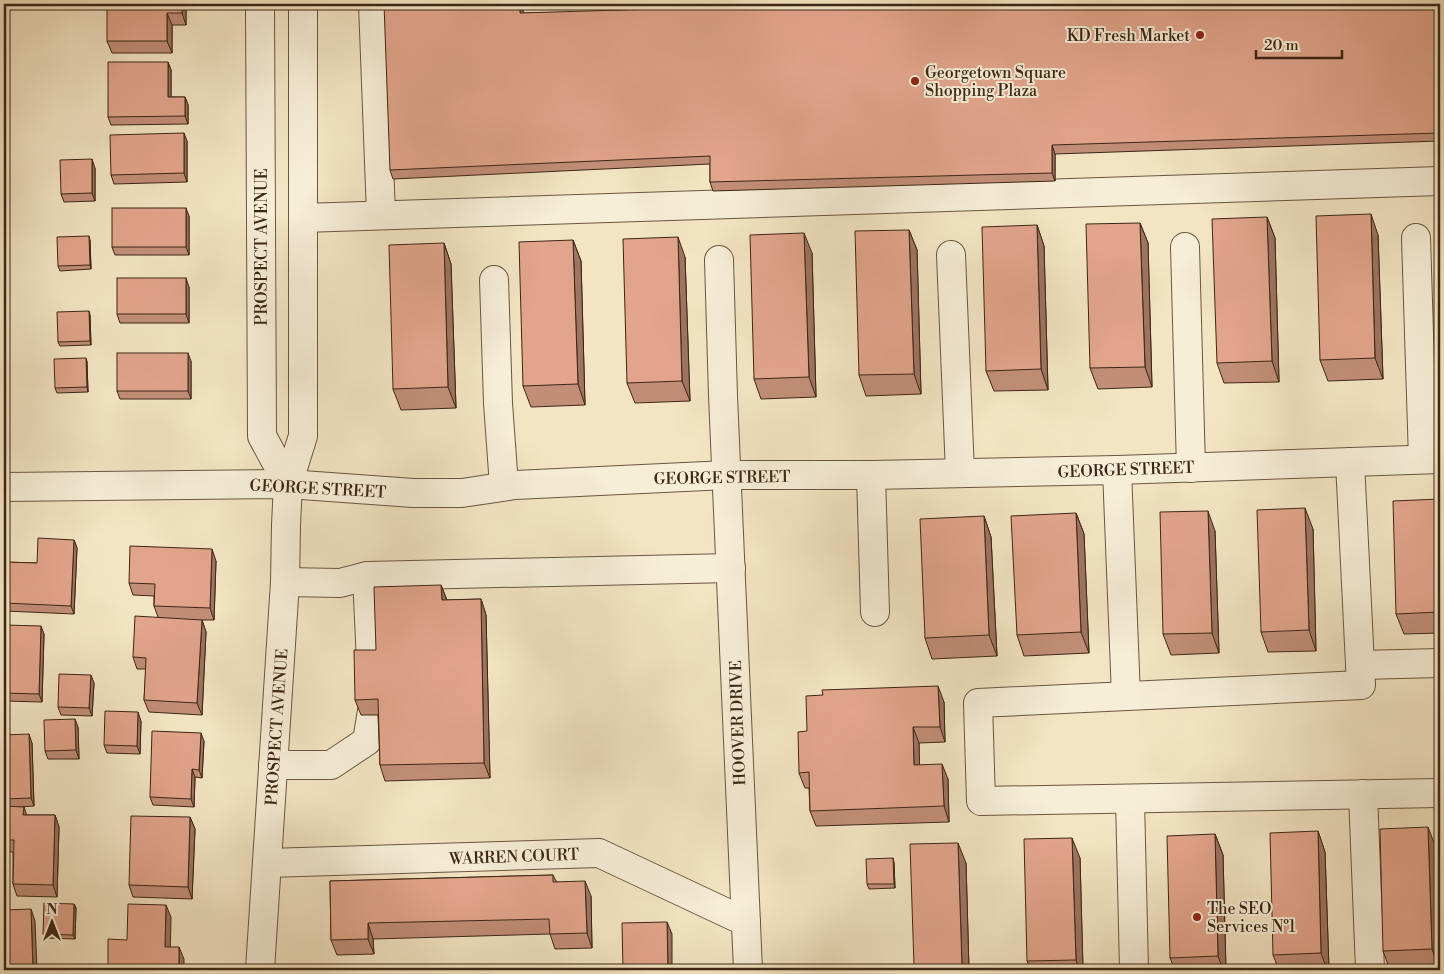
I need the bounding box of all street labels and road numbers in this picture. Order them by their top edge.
street label: PROSPECT AVENUE [252,168,272,326]
street label: GEORGE STREET [1057,458,1195,482]
street label: GEORGE STREET [653,467,791,489]
street label: GEORGE STREET [249,475,387,503]
street label: PROSPECT AVENUE [262,648,292,806]
street label: HOOVER DRIVE [726,660,750,786]
street label: WARREN COURT [448,845,579,869]

